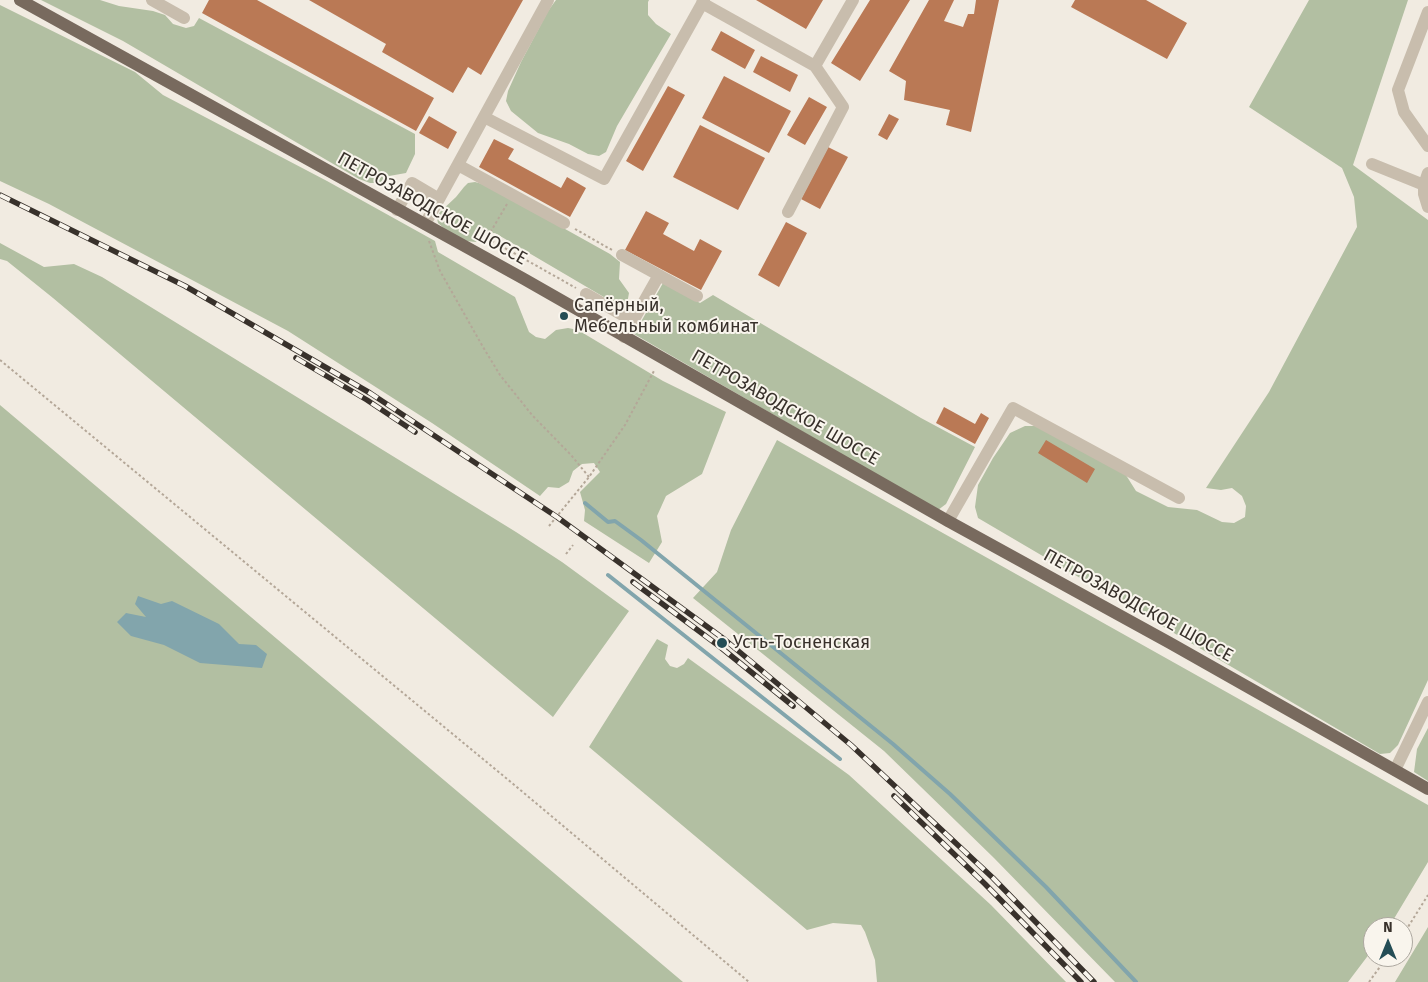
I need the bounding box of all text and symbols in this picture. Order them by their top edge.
street label: ПЕТРОЗАВОДСКОЕ ШОССЕ [333,148,531,270]
place label: Сапёрный, Мебельный комбинат [574,295,758,338]
marker: Сапёрный, Мебельный комбинат [558,310,570,322]
street label: ПЕТРОЗАВОДСКОЕ ШОССЕ [687,345,883,471]
street label: ПЕТРОЗАВОДСКОЕ ШОССЕ [1039,545,1237,667]
place label: Усть-Тосненская [733,632,870,654]
marker: Усть-Тосненская [715,636,729,650]
north arrow [1363,917,1413,967]
text: N [1383,919,1393,936]

